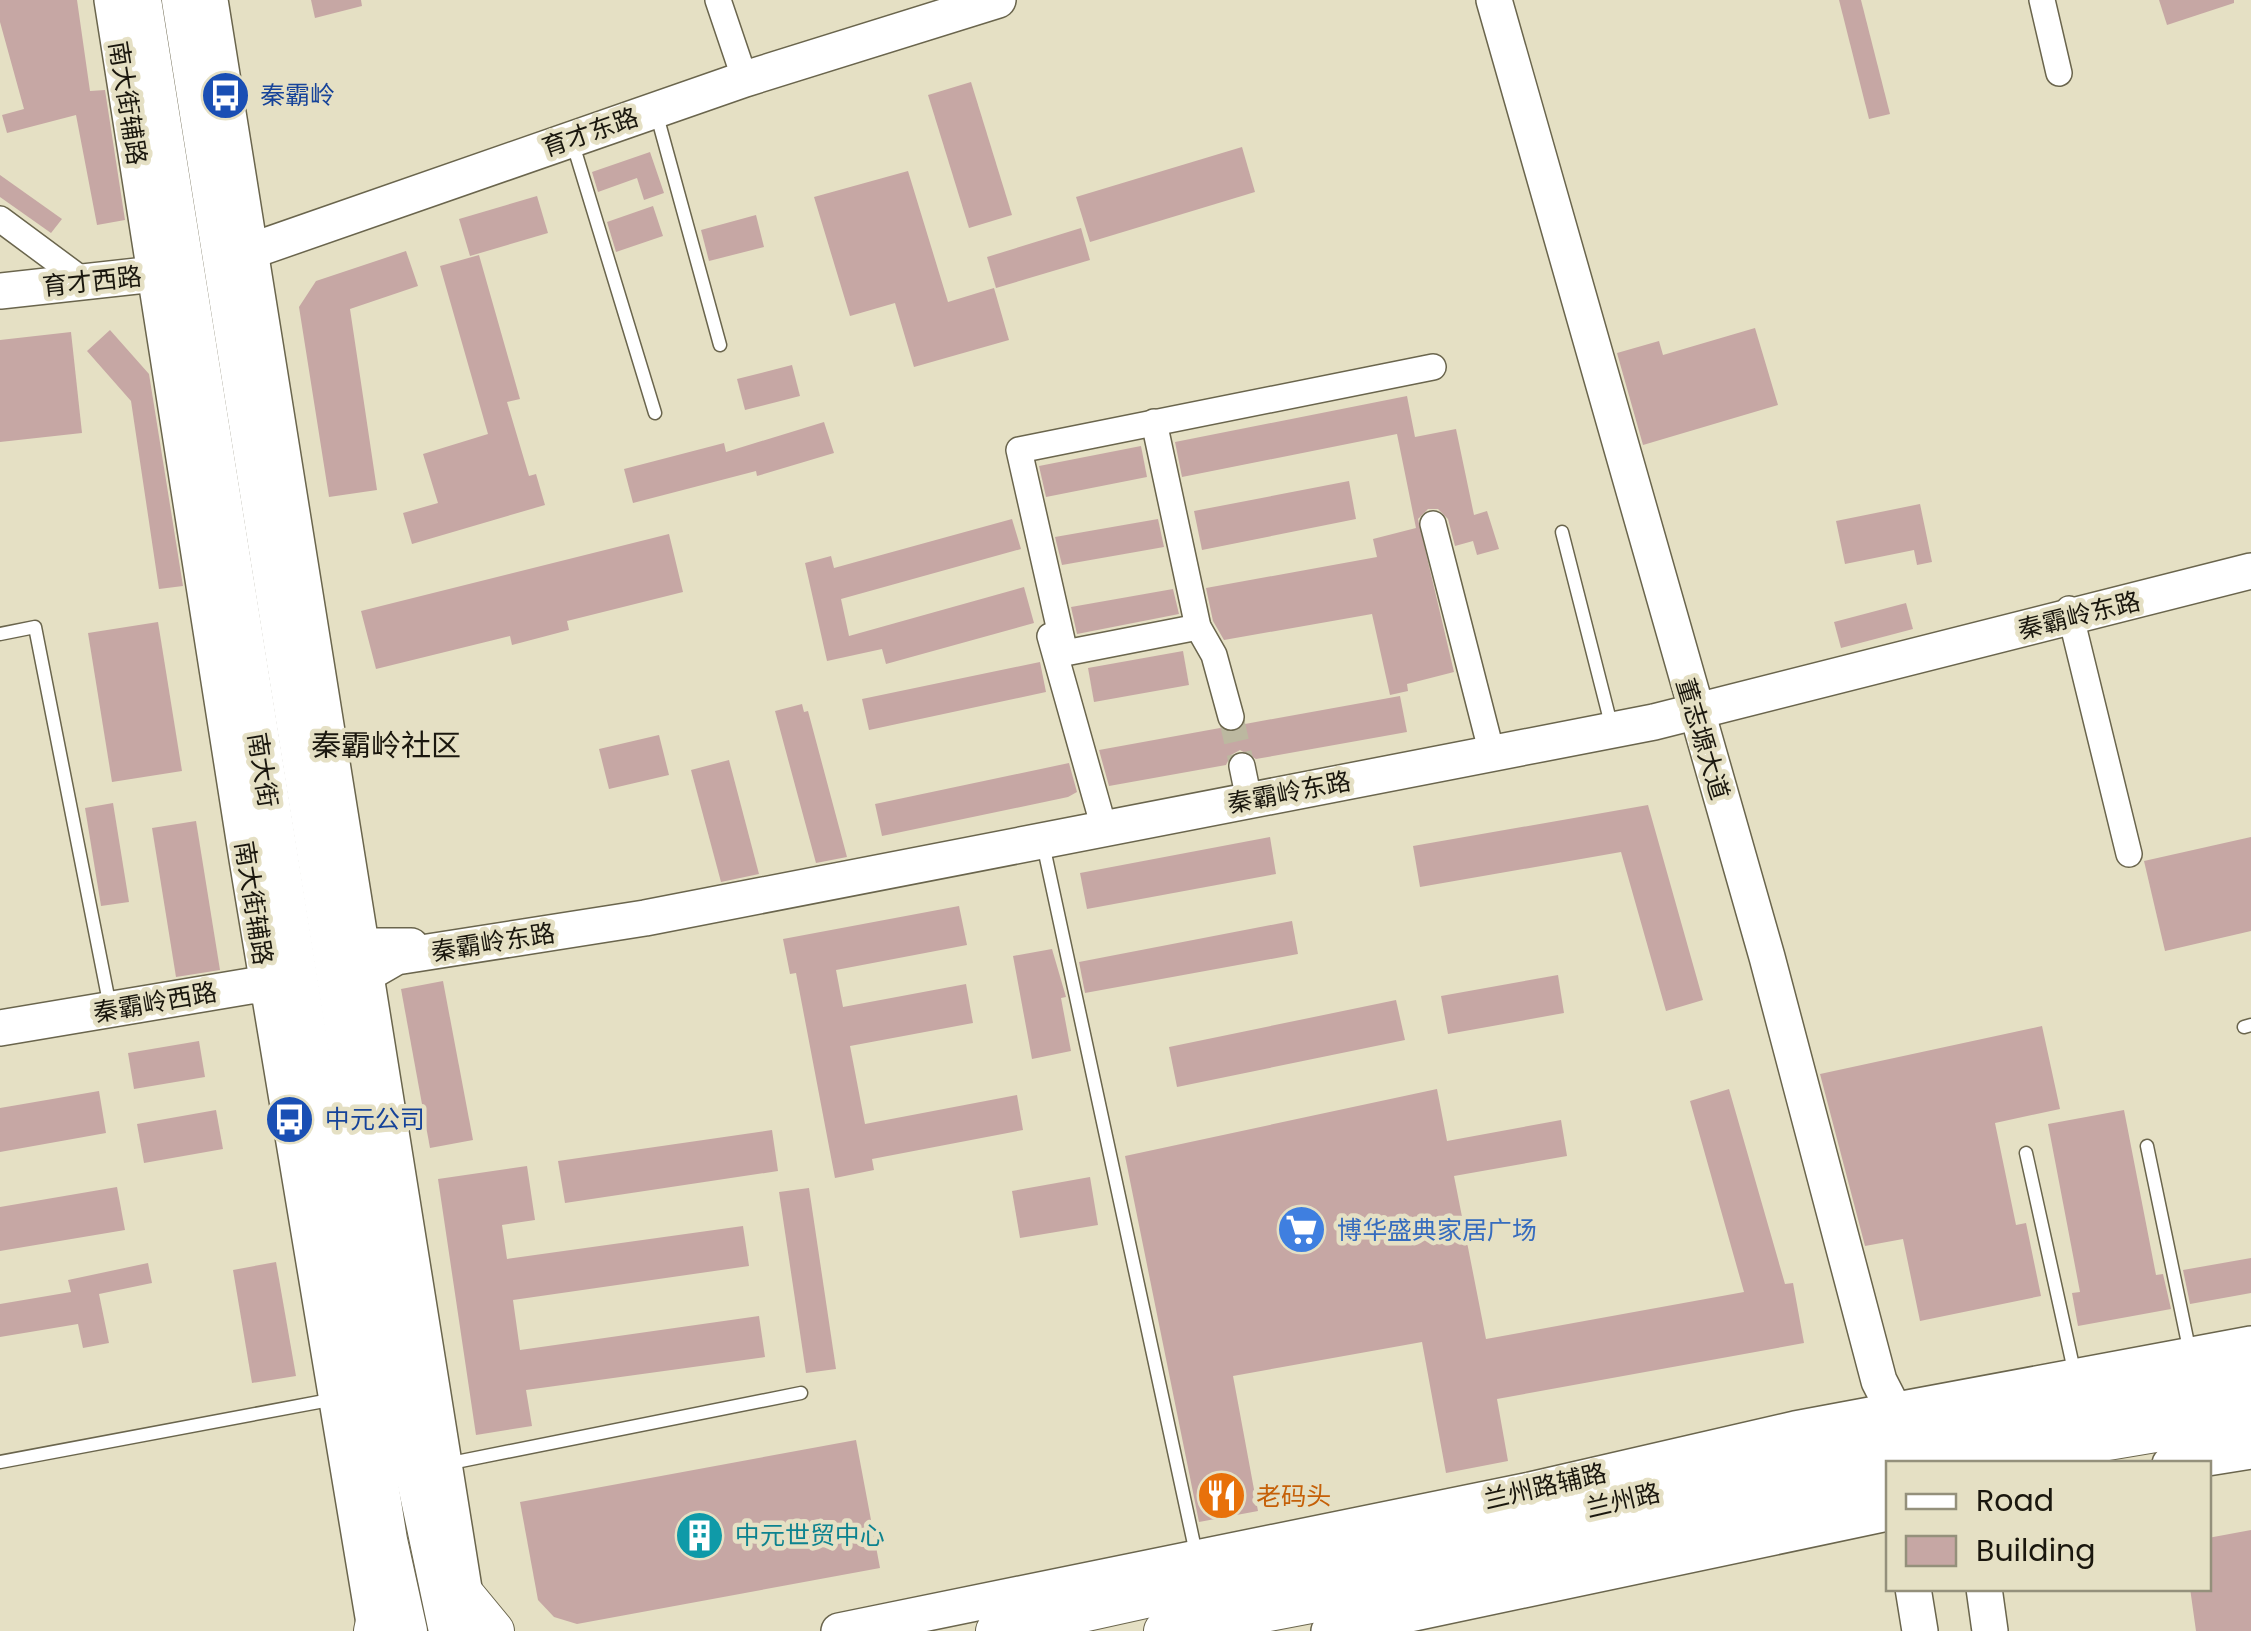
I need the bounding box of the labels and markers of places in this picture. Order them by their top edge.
bus stop icon: 秦霸岭 [199,69,251,121]
place label: 秦霸岭 [260,78,335,113]
bus stop icon: 中元公司 [264,1093,316,1145]
place label: 中元公司 [325,1102,425,1137]
supermarket icon: 博华盛典家居广场 [1276,1204,1328,1256]
place label: 博华盛典家居广场 [1337,1213,1537,1248]
restaurant icon: 老码头 [1195,1470,1247,1522]
place label: 老码头 [1256,1479,1331,1514]
building icon: 中元世贸中心 [674,1509,726,1561]
place label: 中元世贸中心 [735,1518,885,1553]

